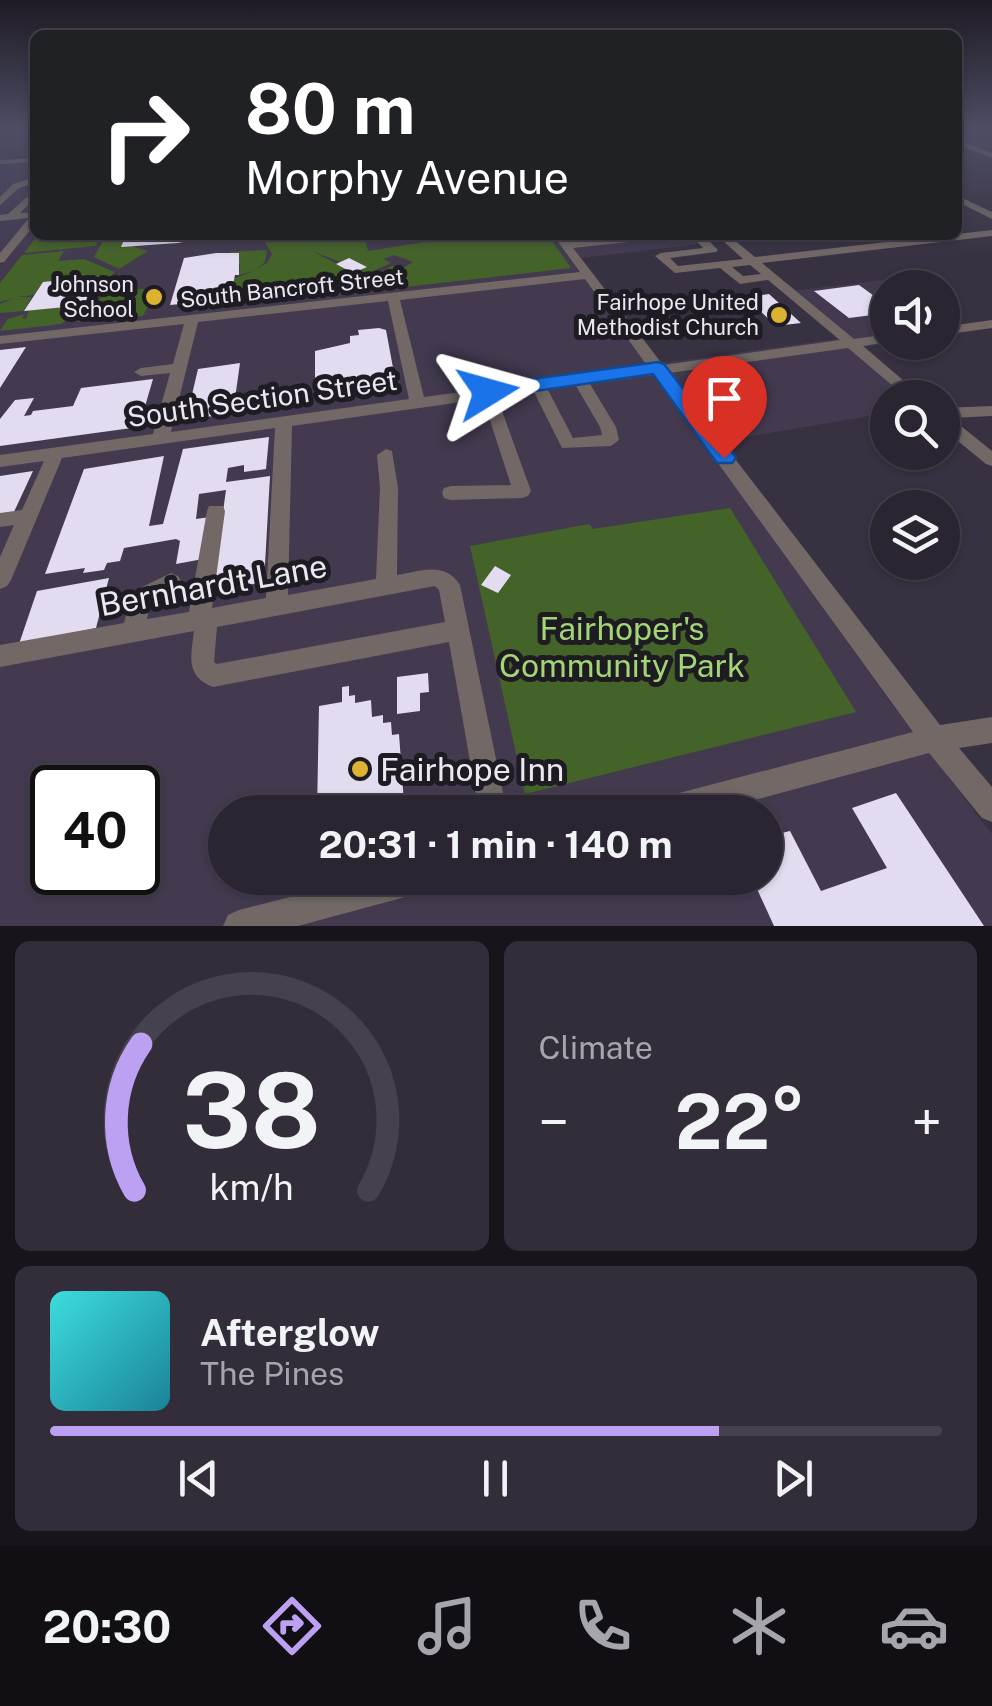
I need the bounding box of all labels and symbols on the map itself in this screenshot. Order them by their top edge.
street label: South Bancroft Street [179,263,405,313]
place label: Johnson School [51,271,134,322]
marker: Johnson School [143,286,165,308]
place label: Fairhope United Methodist Church [577,289,759,340]
marker: Fairhope United Methodist Church [768,304,790,326]
position arrow [436,340,540,444]
pin [682,356,767,459]
street label: South Section Street [125,363,399,433]
street label: Bernhardt Lane [96,547,330,623]
park label: Fairhoper's Community Park [499,610,745,684]
place label: Fairhope Inn [380,751,564,788]
marker: Fairhope Inn [349,758,371,780]
speed limit sign: 40 [30,765,160,895]

